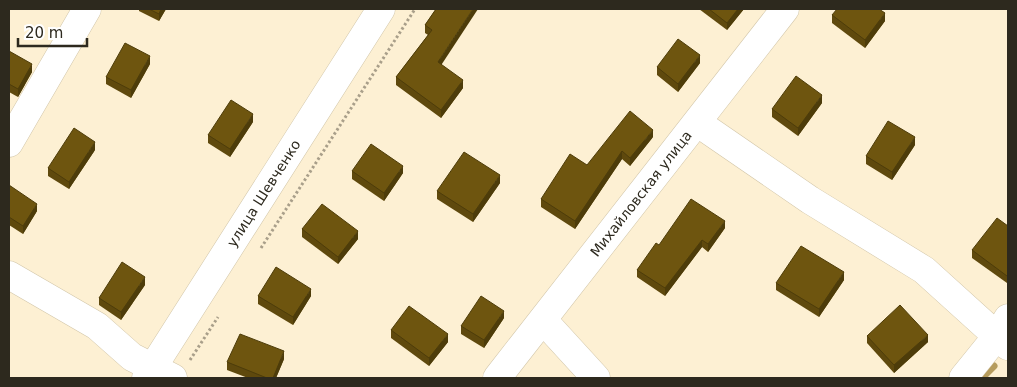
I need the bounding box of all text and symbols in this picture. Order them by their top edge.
scale bar [18,15,86,47]
text: 20 m [25,24,63,42]
street label: Михайловская улица [587,127,695,260]
street label: улица Шевченко [224,137,304,250]

